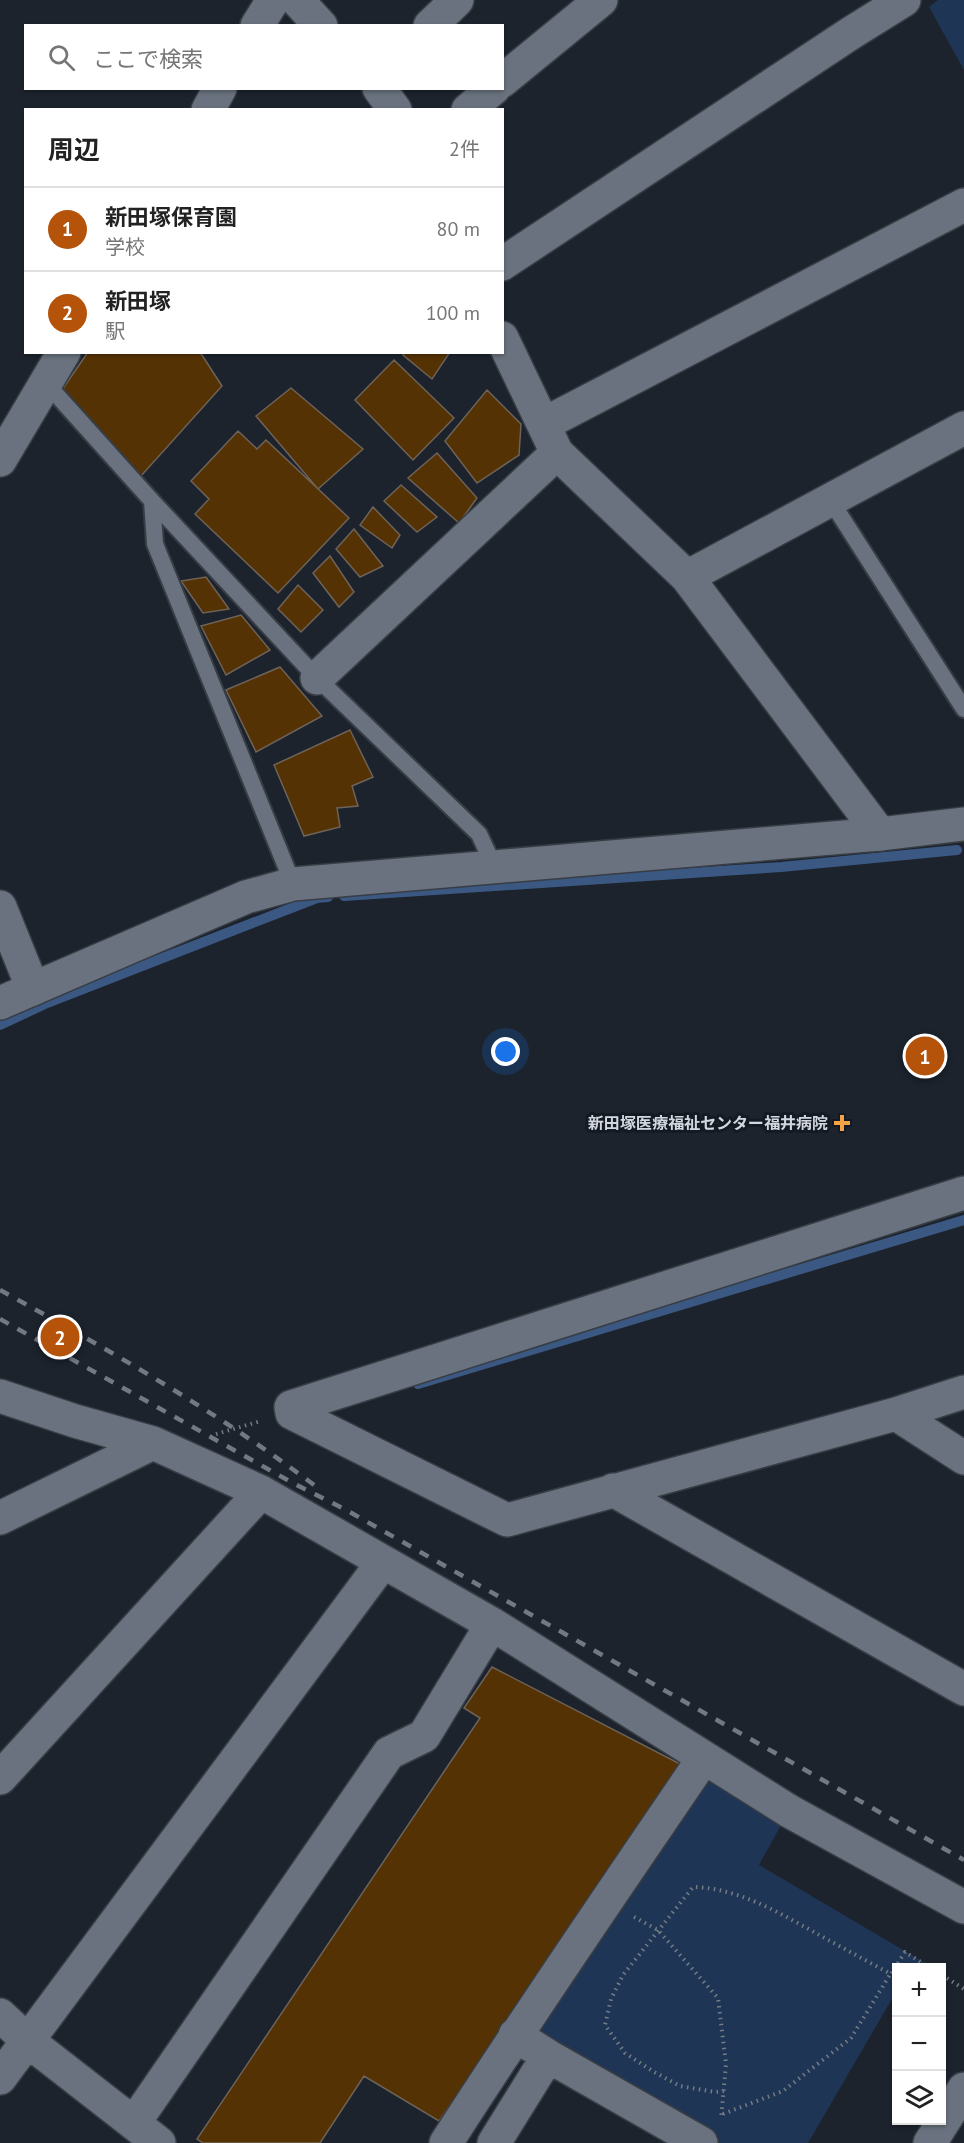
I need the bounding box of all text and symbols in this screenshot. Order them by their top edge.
search box [24,24,504,90]
icon: search [45,41,78,74]
text: ここで検索 [93,45,203,73]
text: 周辺 [48,133,100,166]
text: 2件 [449,136,480,162]
text: 新田塚保育園 [105,203,237,231]
text: 1 [62,216,73,242]
text: 80 m [437,216,480,242]
text: 学校 [105,234,145,260]
text: 新田塚 [105,287,171,315]
text: 2 [62,300,73,326]
text: 100 m [426,300,480,326]
text: 駅 [105,318,125,344]
pin: 1 [906,1034,944,1078]
your location [491,1037,520,1066]
place label: 新田塚医療福祉センター福井病院 [588,1113,828,1133]
marker: 新田塚医療福祉センター福井病院 [833,1114,851,1132]
pin: 2 [40,1314,80,1360]
map controls [892,1963,946,2125]
button: + [892,1963,946,2017]
button: − [892,2017,946,2071]
button: layers [892,2071,946,2125]

